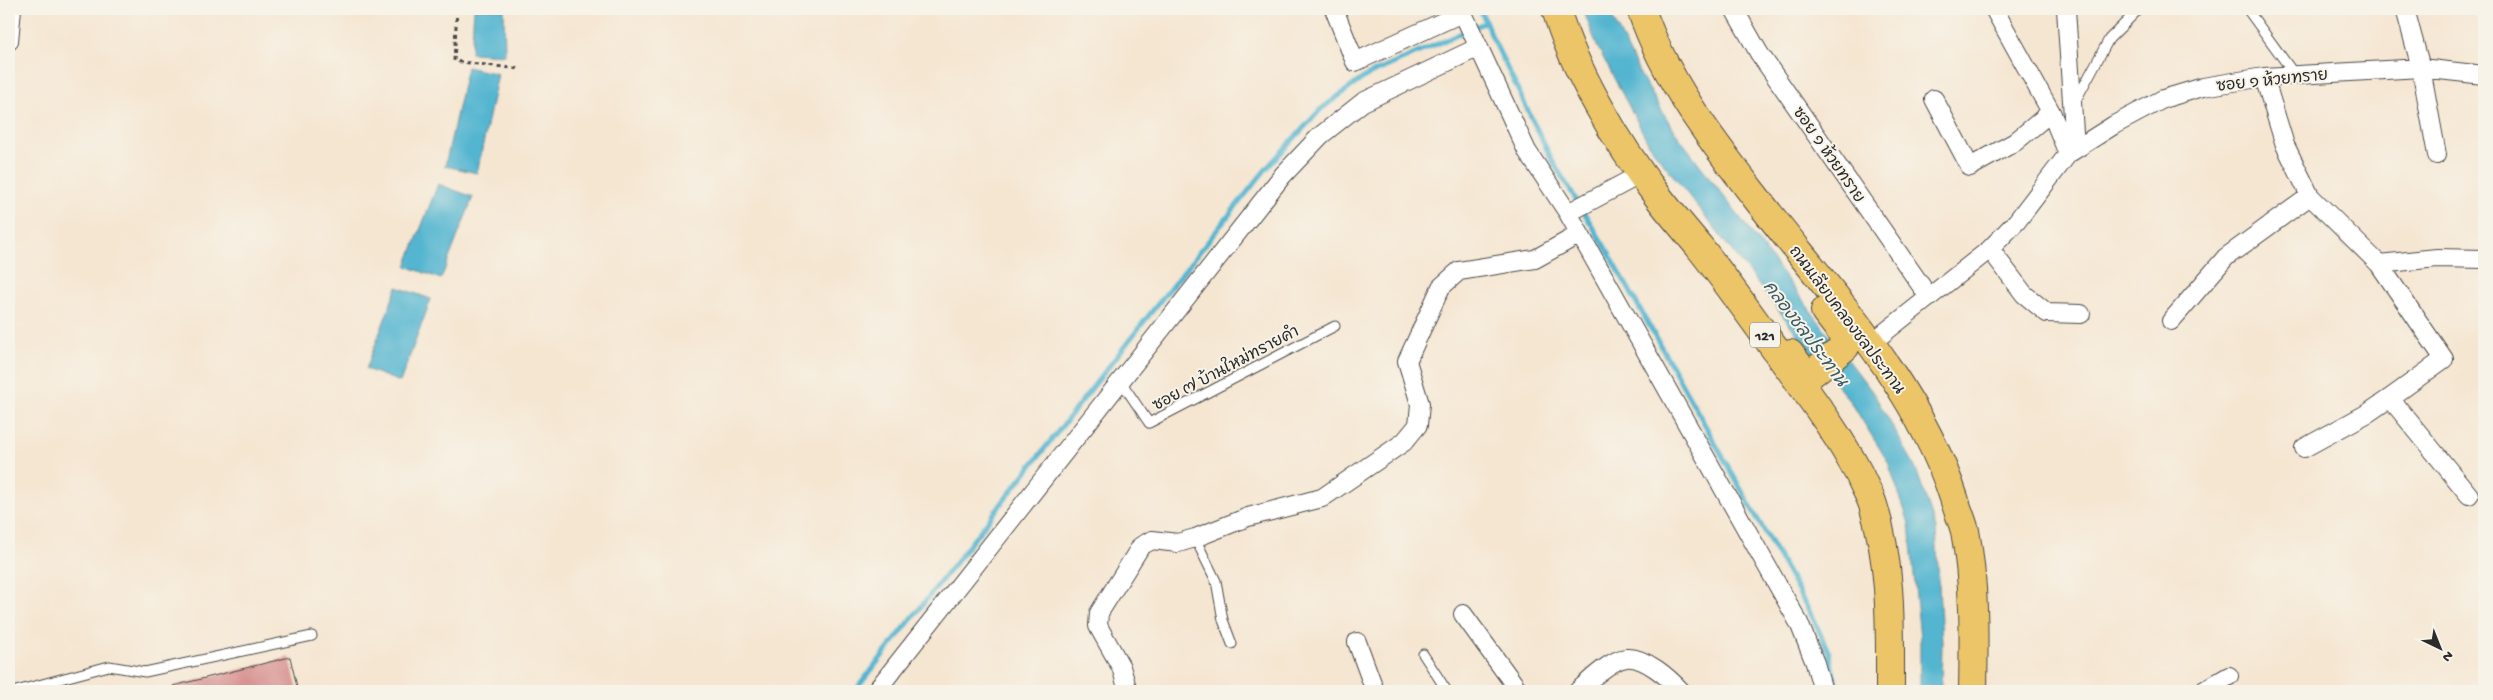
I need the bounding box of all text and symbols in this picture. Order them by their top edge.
street label: ซอย ๑ ห้วยทราย [2215,63,2329,98]
street label: ซอย ๑ ห้วยทราย [1787,102,1870,208]
street label: ถนนเลียบคลองชลประทาน [1786,241,1910,397]
water label: คลองชลประทาน [1759,276,1853,390]
street label: ซอย ๗ บ้านใหม่ทรายคำ [1148,319,1303,417]
road number: 121 [1750,322,1780,348]
north arrow [2416,622,2466,672]
text: N [2438,646,2456,665]

